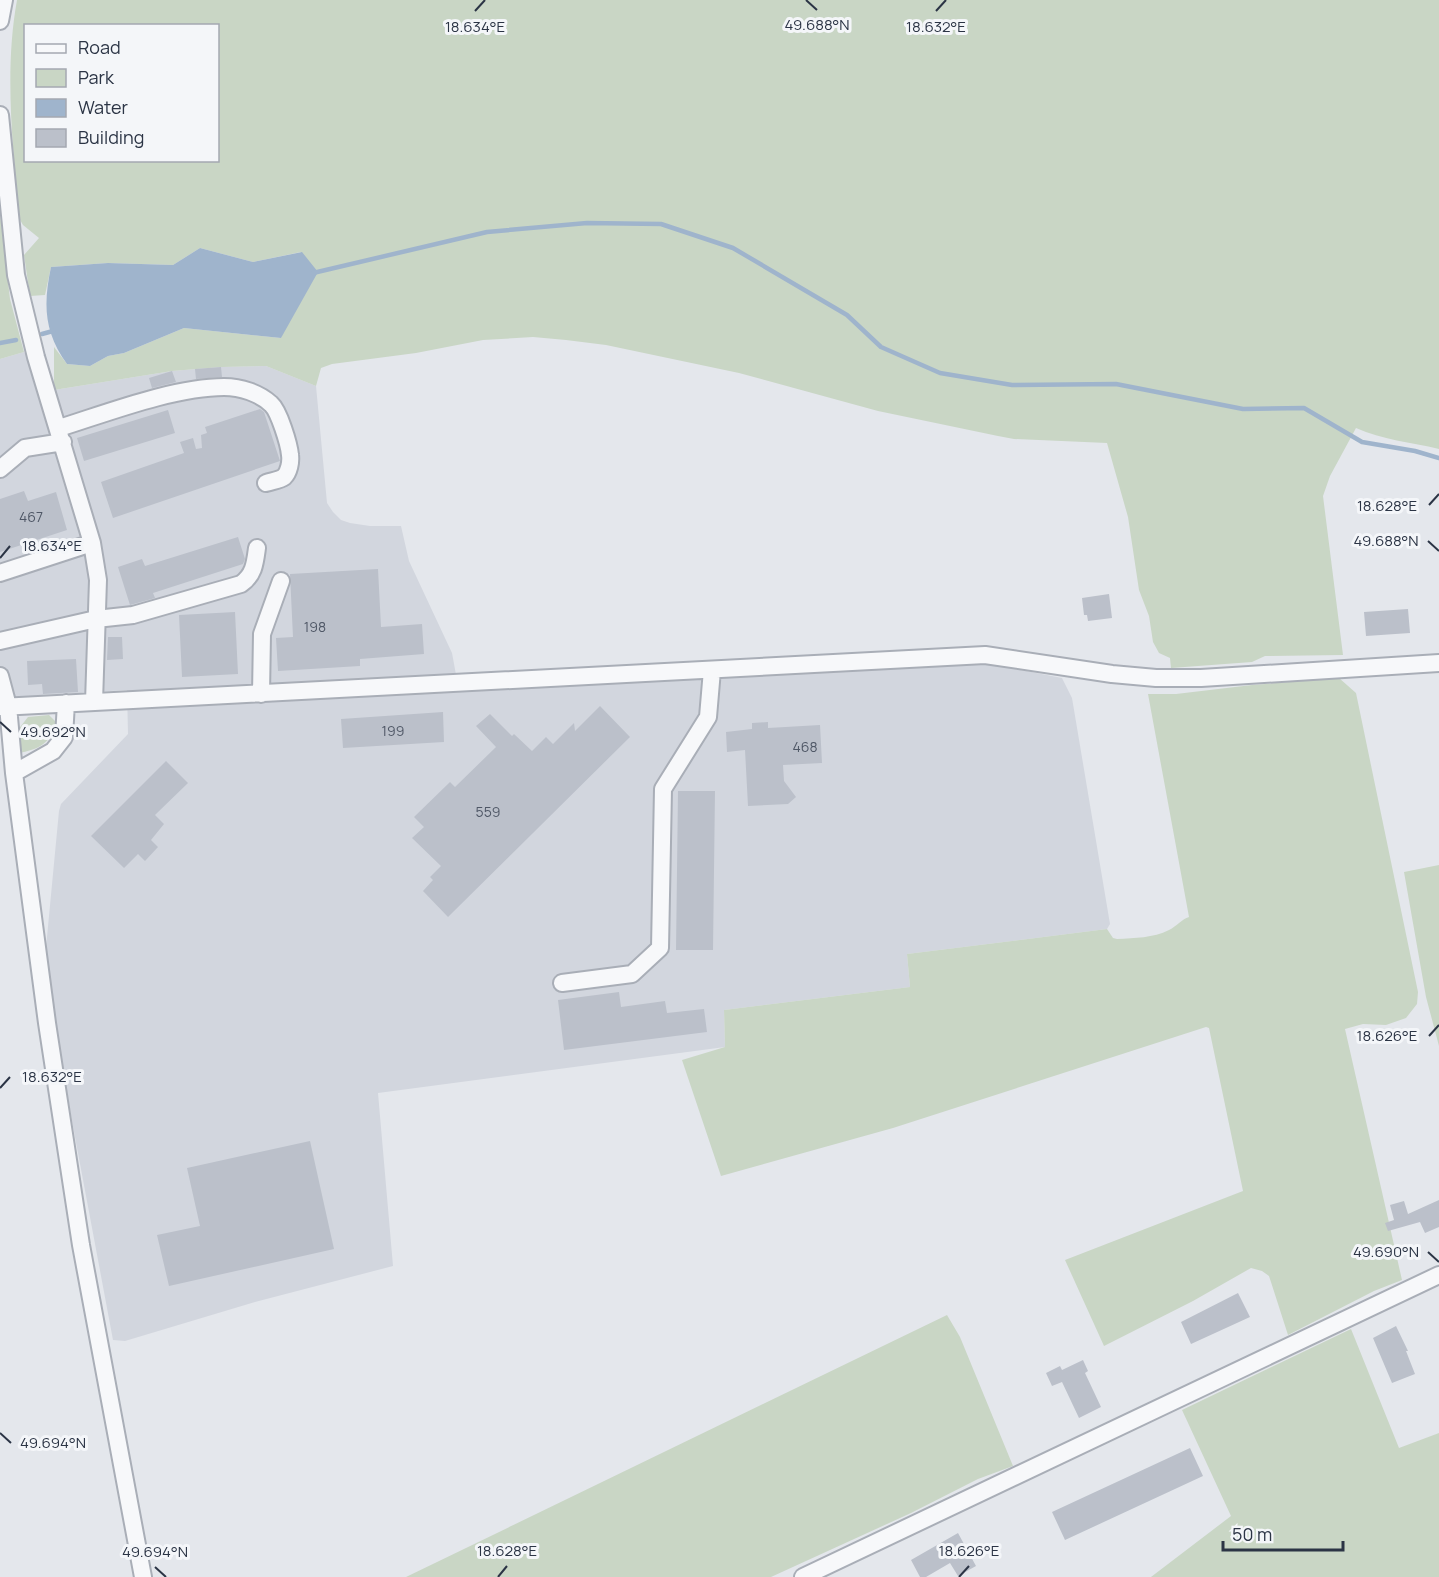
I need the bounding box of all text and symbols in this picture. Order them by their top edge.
text: 49.688°N [784,14,850,35]
text: 18.634°E [445,16,505,37]
text: 18.632°E [906,16,966,37]
legend [24,24,219,162]
text: Road [78,35,121,59]
text: Park [78,65,115,89]
text: Water [78,95,128,119]
text: Building [78,125,144,149]
text: 18.628°E [1357,495,1417,516]
house number: 467 [19,507,43,526]
text: 49.688°N [1353,530,1419,551]
text: 18.634°E [22,535,82,556]
house number: 198 [304,617,326,636]
text: 49.692°N [20,721,86,742]
house number: 199 [382,721,404,740]
house number: 468 [792,737,818,756]
house number: 559 [476,802,500,821]
text: 18.626°E [1357,1025,1417,1046]
text: 18.632°E [22,1066,82,1087]
text: 49.690°N [1353,1241,1419,1262]
text: 49.694°N [20,1432,86,1453]
scale bar [1223,1514,1343,1552]
text: 50 m [1232,1522,1272,1546]
text: 18.628°E [477,1540,537,1561]
text: 18.626°E [939,1540,999,1561]
text: 49.694°N [122,1541,188,1562]

